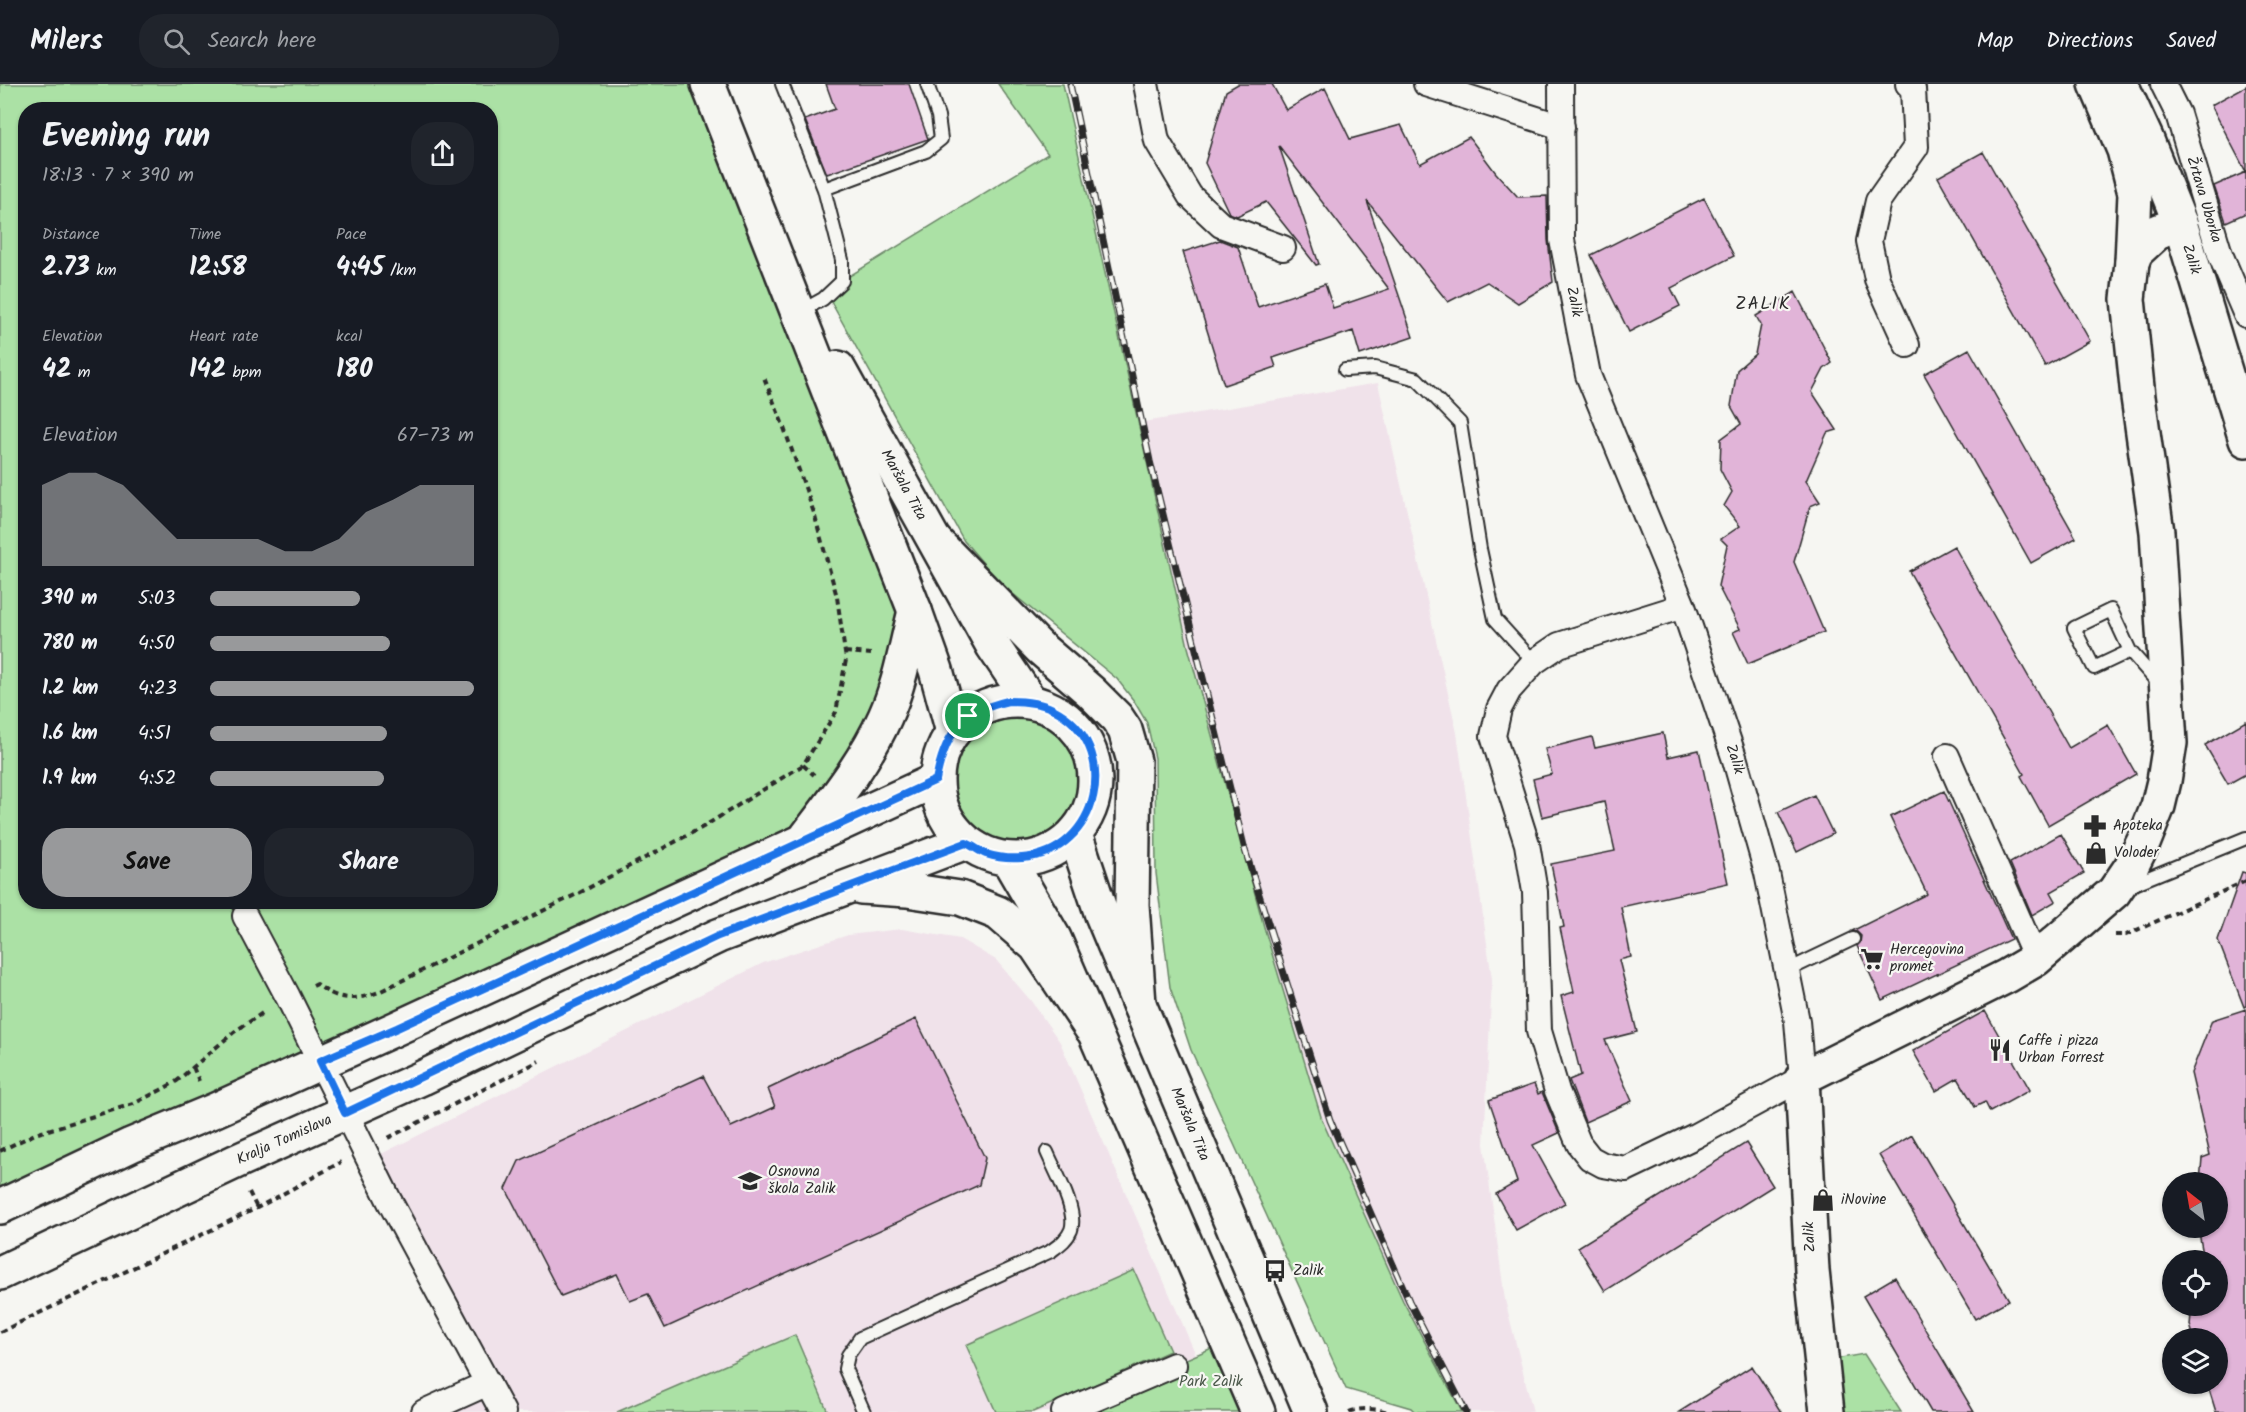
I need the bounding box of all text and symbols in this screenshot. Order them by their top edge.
search box [139,14,559,68]
text: Milers [30,19,103,64]
text: Search here [208,24,316,59]
icon: search [160,25,193,58]
text: Map [1977,25,2013,58]
text: Directions [2046,25,2133,58]
text: Saved [2166,25,2216,58]
text: Evening run [42,111,210,164]
button: share [411,122,474,185]
street label: Žrtava Uborka [2179,153,2228,246]
text: 18:13 · 7 × 390 m [42,160,194,192]
text: Distance [42,222,100,247]
text: Time [189,222,221,247]
text: Pace [336,222,367,247]
street label: Zalik [2175,241,2207,278]
text: 2.73 [42,247,90,289]
text: 12:58 [189,247,247,289]
text: 4:45 [336,247,384,289]
text: km [90,258,116,283]
text: /km [384,258,416,283]
street label: Zalik [1559,285,1589,320]
district label: ZALIK [1735,290,1791,319]
text: Elevation [42,324,103,349]
text: Heart rate [189,324,259,349]
text: kcal [336,324,362,349]
text: 42 [42,349,71,391]
text: 142 [189,349,226,391]
text: 180 [336,349,373,391]
text: m [71,360,90,385]
text: bpm [226,360,261,385]
text: Elevation [42,420,118,452]
text: 67–73 m [397,420,474,452]
street label: Maršala Tita [874,445,933,525]
text: 390 m [42,583,97,615]
text: 5:03 [138,583,175,615]
text: 780 m [42,628,98,660]
text: 4:50 [138,628,175,660]
text: 1.2 km [42,673,98,705]
text: 4:23 [138,673,177,705]
pin [942,690,993,741]
icon: arrive [951,699,984,732]
text: 1.6 km [42,718,98,750]
text: 4:51 [138,718,171,750]
street label: Zalik [1718,741,1751,778]
text: 1.9 km [42,763,97,795]
text: 4:52 [138,763,176,795]
pharmacy icon: Apoteka [2082,813,2108,839]
place label: Apoteka [2113,814,2163,838]
button: Save [42,828,252,897]
button: Share [264,828,474,897]
shop icon: Voloder [2083,840,2109,866]
place label: Voloder [2114,841,2159,865]
place label: Hercegovina promet [1889,938,1964,979]
supermarket icon: Hercegovina promet [1859,946,1885,972]
place label: Caffe i pizza Urban Forrest [2018,1029,2105,1070]
restaurant icon: Caffe i pizza Urban Forrest [1987,1037,2013,1063]
street label: Maršala Tita [1163,1083,1216,1165]
street label: Kralja Tomislava [233,1108,336,1172]
place label: Osnovna škola Zalik [768,1160,837,1201]
school or university icon: Osnovna škola Zalik [737,1168,763,1194]
north arrow [2162,1172,2228,1238]
map controls [2162,1172,2228,1394]
shop icon: iNovine [1810,1187,1836,1213]
place label: iNovine [1841,1188,1886,1212]
street label: Zalik [1797,1220,1823,1253]
button: locate [2162,1250,2228,1316]
bus stop icon: Zalik [1262,1258,1288,1284]
place label: Zalik [1293,1259,1325,1283]
button: layers [2162,1328,2228,1394]
park label: Park Zalik [1179,1370,1244,1394]

